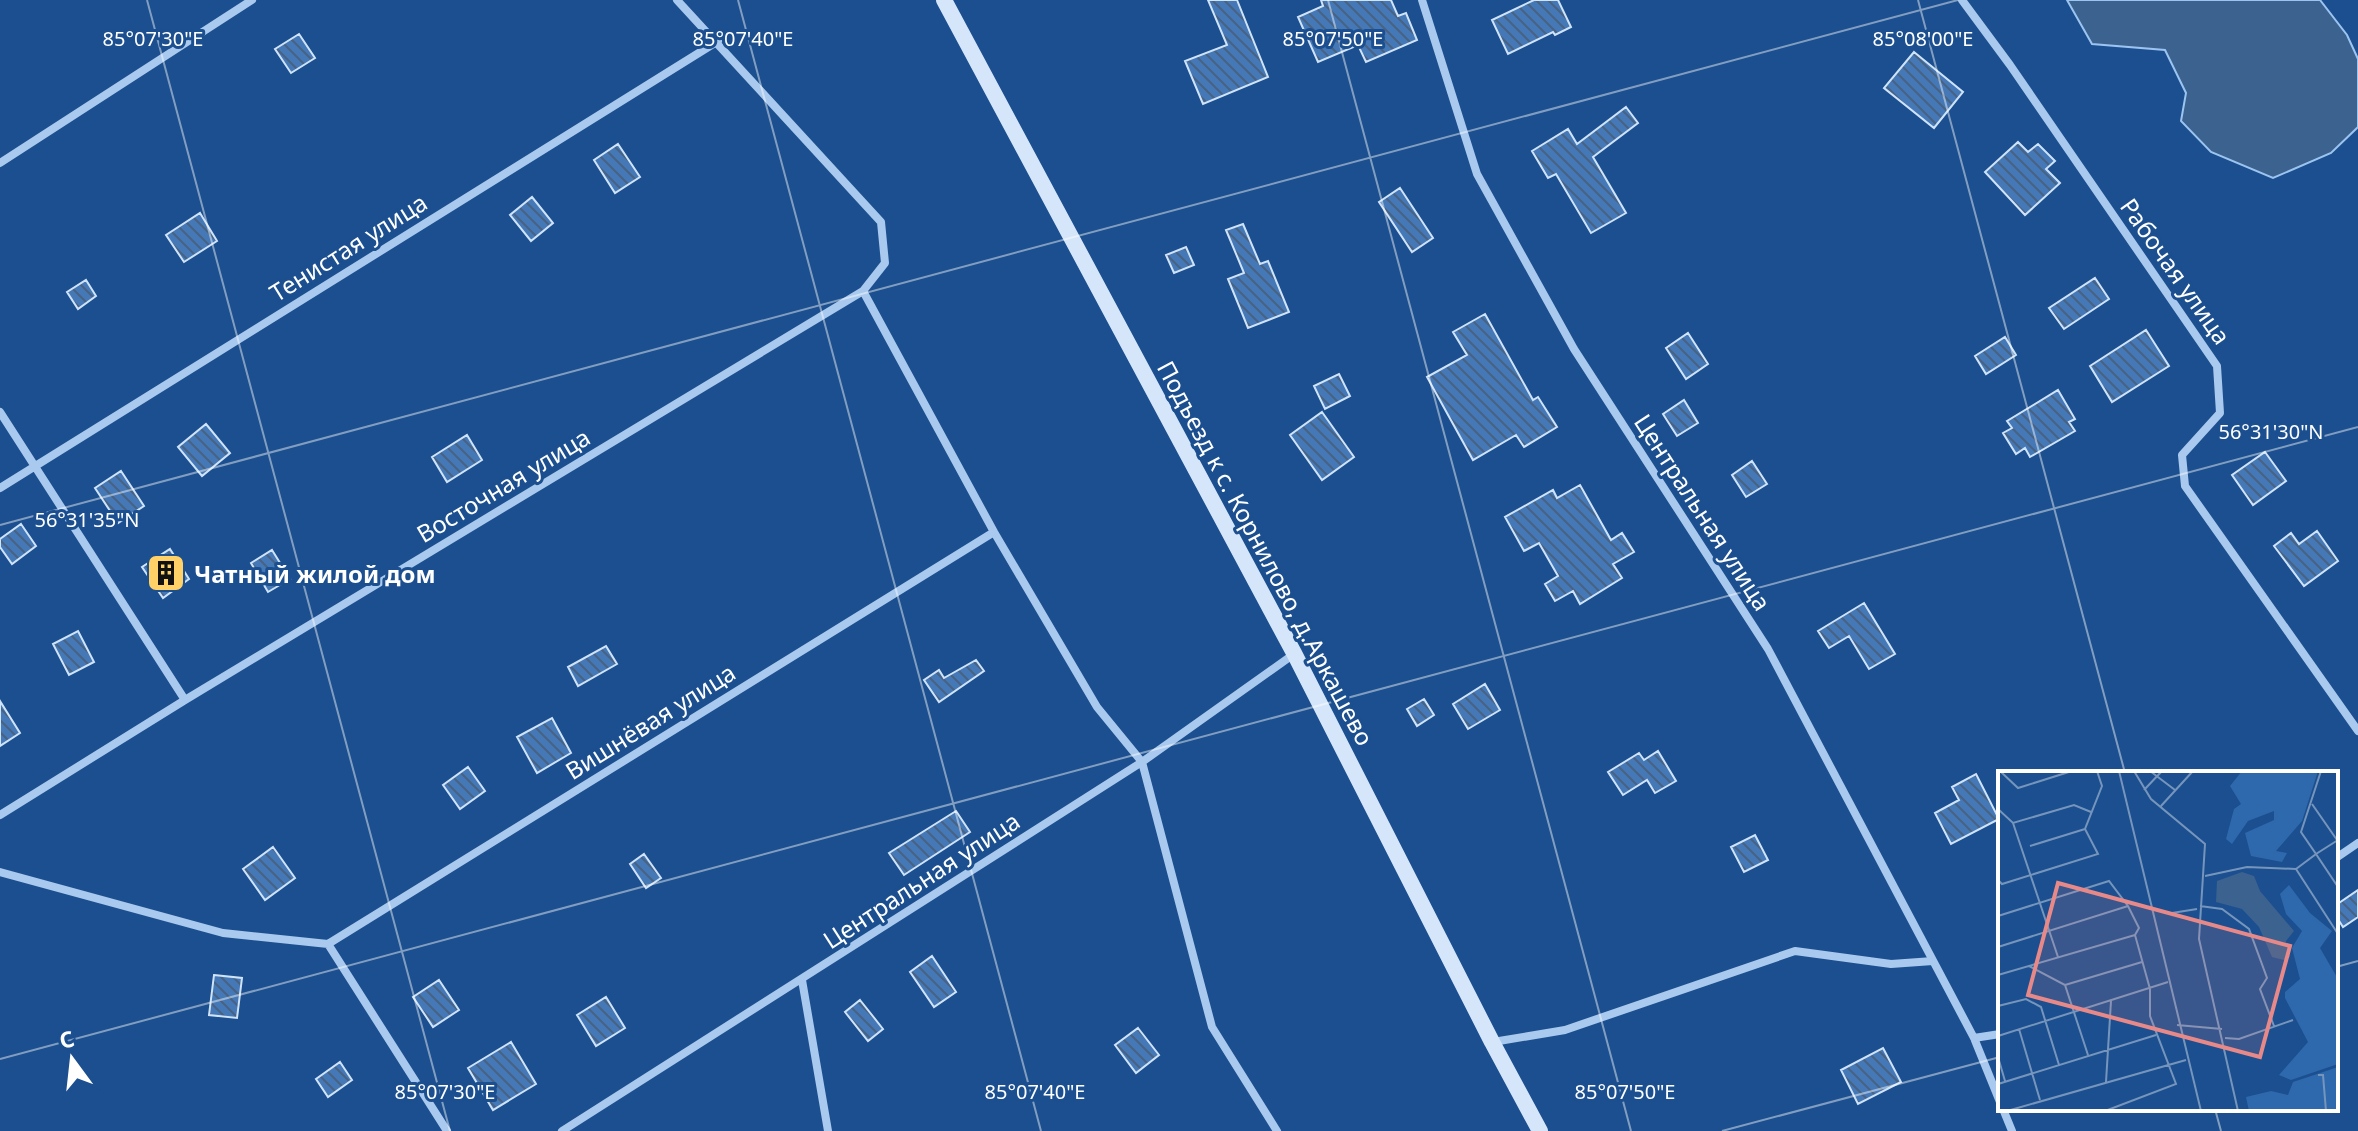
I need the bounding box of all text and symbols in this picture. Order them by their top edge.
text: 85°07'30"E [103,25,203,52]
text: 85°07'40"E [693,25,793,52]
text: 85°07'50"E [1283,25,1383,52]
text: 85°08'00"E [1873,25,1973,52]
street label: Тенистая улица [263,185,433,309]
street label: Рабочая улица [2113,191,2239,351]
street label: Подъезд к с. Корнилово, д.Аркашево [1150,355,1382,751]
street label: Центральная улица [1627,407,1779,617]
text: 56°31'30"N [2218,418,2324,445]
street label: Восточная улица [410,420,596,550]
text: 56°31'35"N [34,506,140,533]
building icon: Чатный жилой дом [145,552,187,594]
place label: Чатный жилой дом [194,557,436,590]
street label: Вишнёвая улица [559,655,741,787]
inset map [1998,771,2338,1111]
street label: Центральная улица [816,804,1026,956]
north arrow [32,1019,112,1099]
text: С [56,1022,77,1055]
text: 85°07'30"E [395,1078,495,1105]
text: 85°07'40"E [985,1078,1085,1105]
text: 85°07'50"E [1575,1078,1675,1105]

